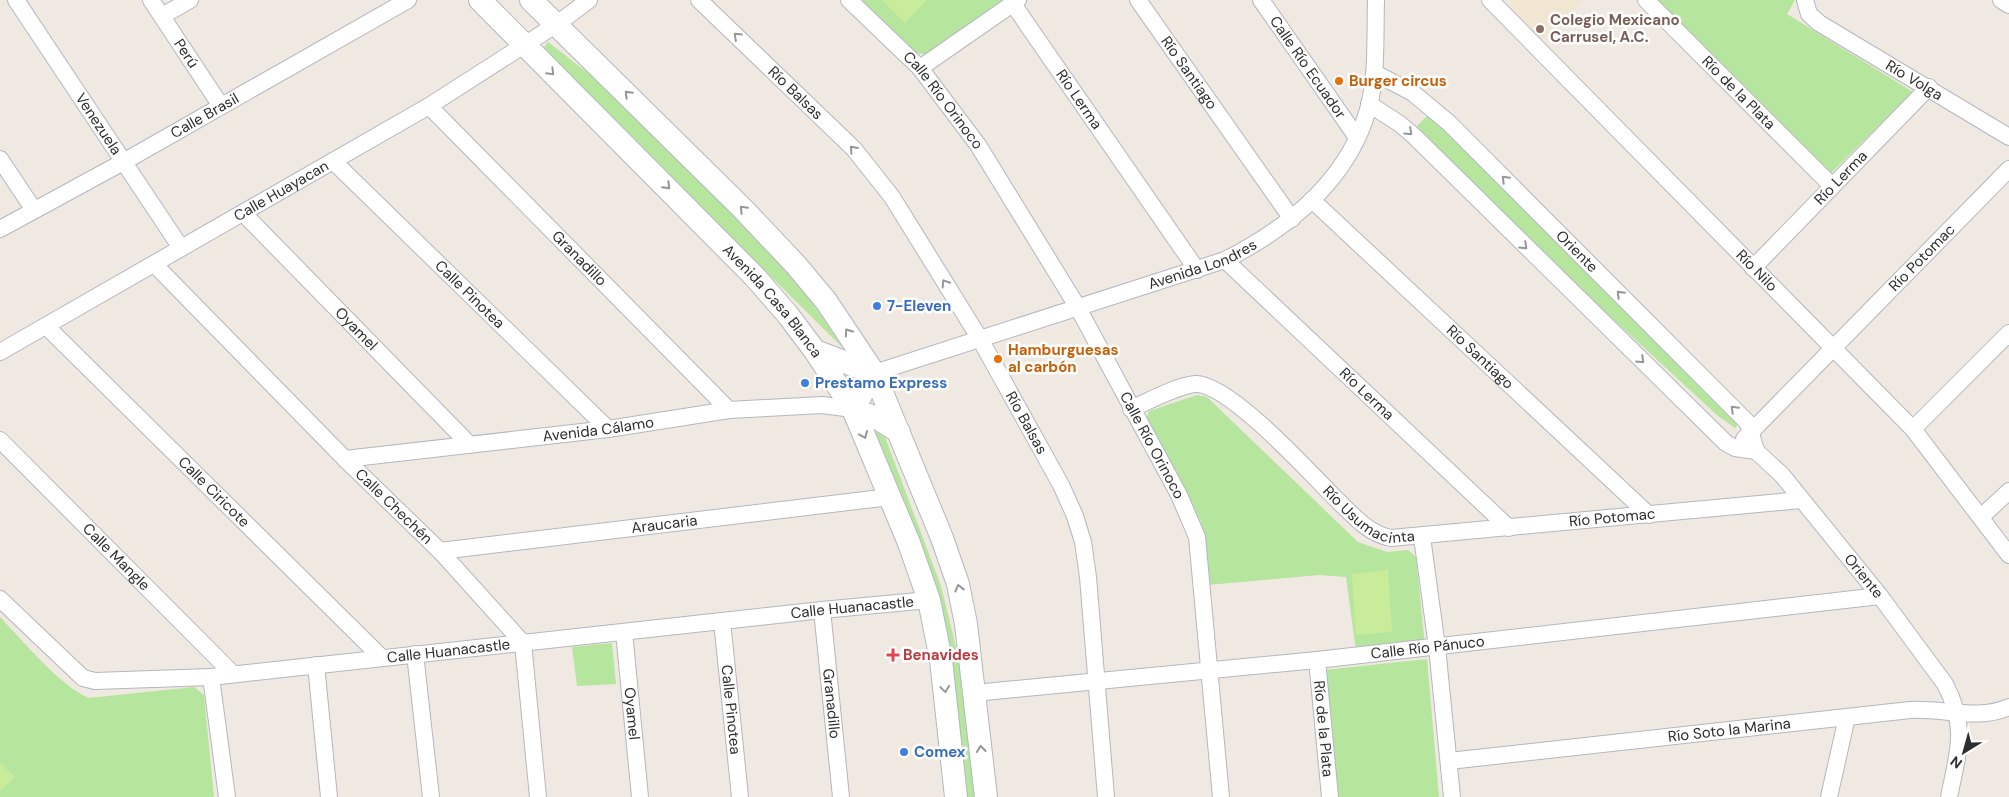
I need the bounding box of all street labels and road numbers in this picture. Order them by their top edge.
street label: Calle Río Ecuador [1265,12,1351,123]
street label: Río Santiago [1156,32,1222,114]
street label: Perú [169,35,203,72]
street label: Calle Río Orinoco [899,47,988,153]
street label: Río de la Plata [1697,51,1780,134]
street label: Río Volga [1882,55,1946,105]
street label: Río Balsas [764,62,827,124]
street label: Río Lerma [1051,66,1107,133]
street label: Calle Brasil [167,88,242,143]
street label: Venezuela [71,89,126,159]
street label: Río Lerma [1810,146,1872,209]
street label: Calle Huayacan [230,156,332,226]
street label: Río Potomac [1884,220,1959,296]
street label: Granadillo [547,226,611,291]
street label: Oriente [1551,226,1602,277]
street label: Avenida Londres [1146,235,1260,294]
street label: Avenida Casa Blanca [718,240,827,362]
street label: Río Nilo [1732,245,1782,296]
street label: Calle Pinotea [431,256,509,333]
street label: Oyamel [331,303,382,355]
street label: Río Santiago [1442,321,1518,394]
street label: Río Lerma [1335,363,1399,425]
street label: Río Balsas [1001,388,1052,458]
street label: Calle Río Orinoco [1115,388,1189,503]
street label: Avenida Cálamo [542,412,655,446]
street label: Calle Ciricote [174,452,254,532]
street label: Calle Chechén [351,464,437,548]
street label: Río Usumacinta [1318,481,1416,548]
street label: Río Potomac [1568,504,1656,531]
street label: Araucaria [630,510,699,538]
street label: Calle Mangle [78,519,155,595]
street label: Oriente [1840,550,1888,603]
street label: Calle Huanacastle [790,591,915,623]
street label: Calle Río Pánuco [1370,631,1486,664]
street label: Calle Huanacastle [386,634,511,668]
street label: Calle Pinotea [717,664,746,755]
street label: Granadillo [818,667,845,740]
street label: Río de la Plata [1309,680,1338,778]
street label: Oyamel [619,686,644,741]
street label: Río Soto la Marina [1667,713,1792,747]

